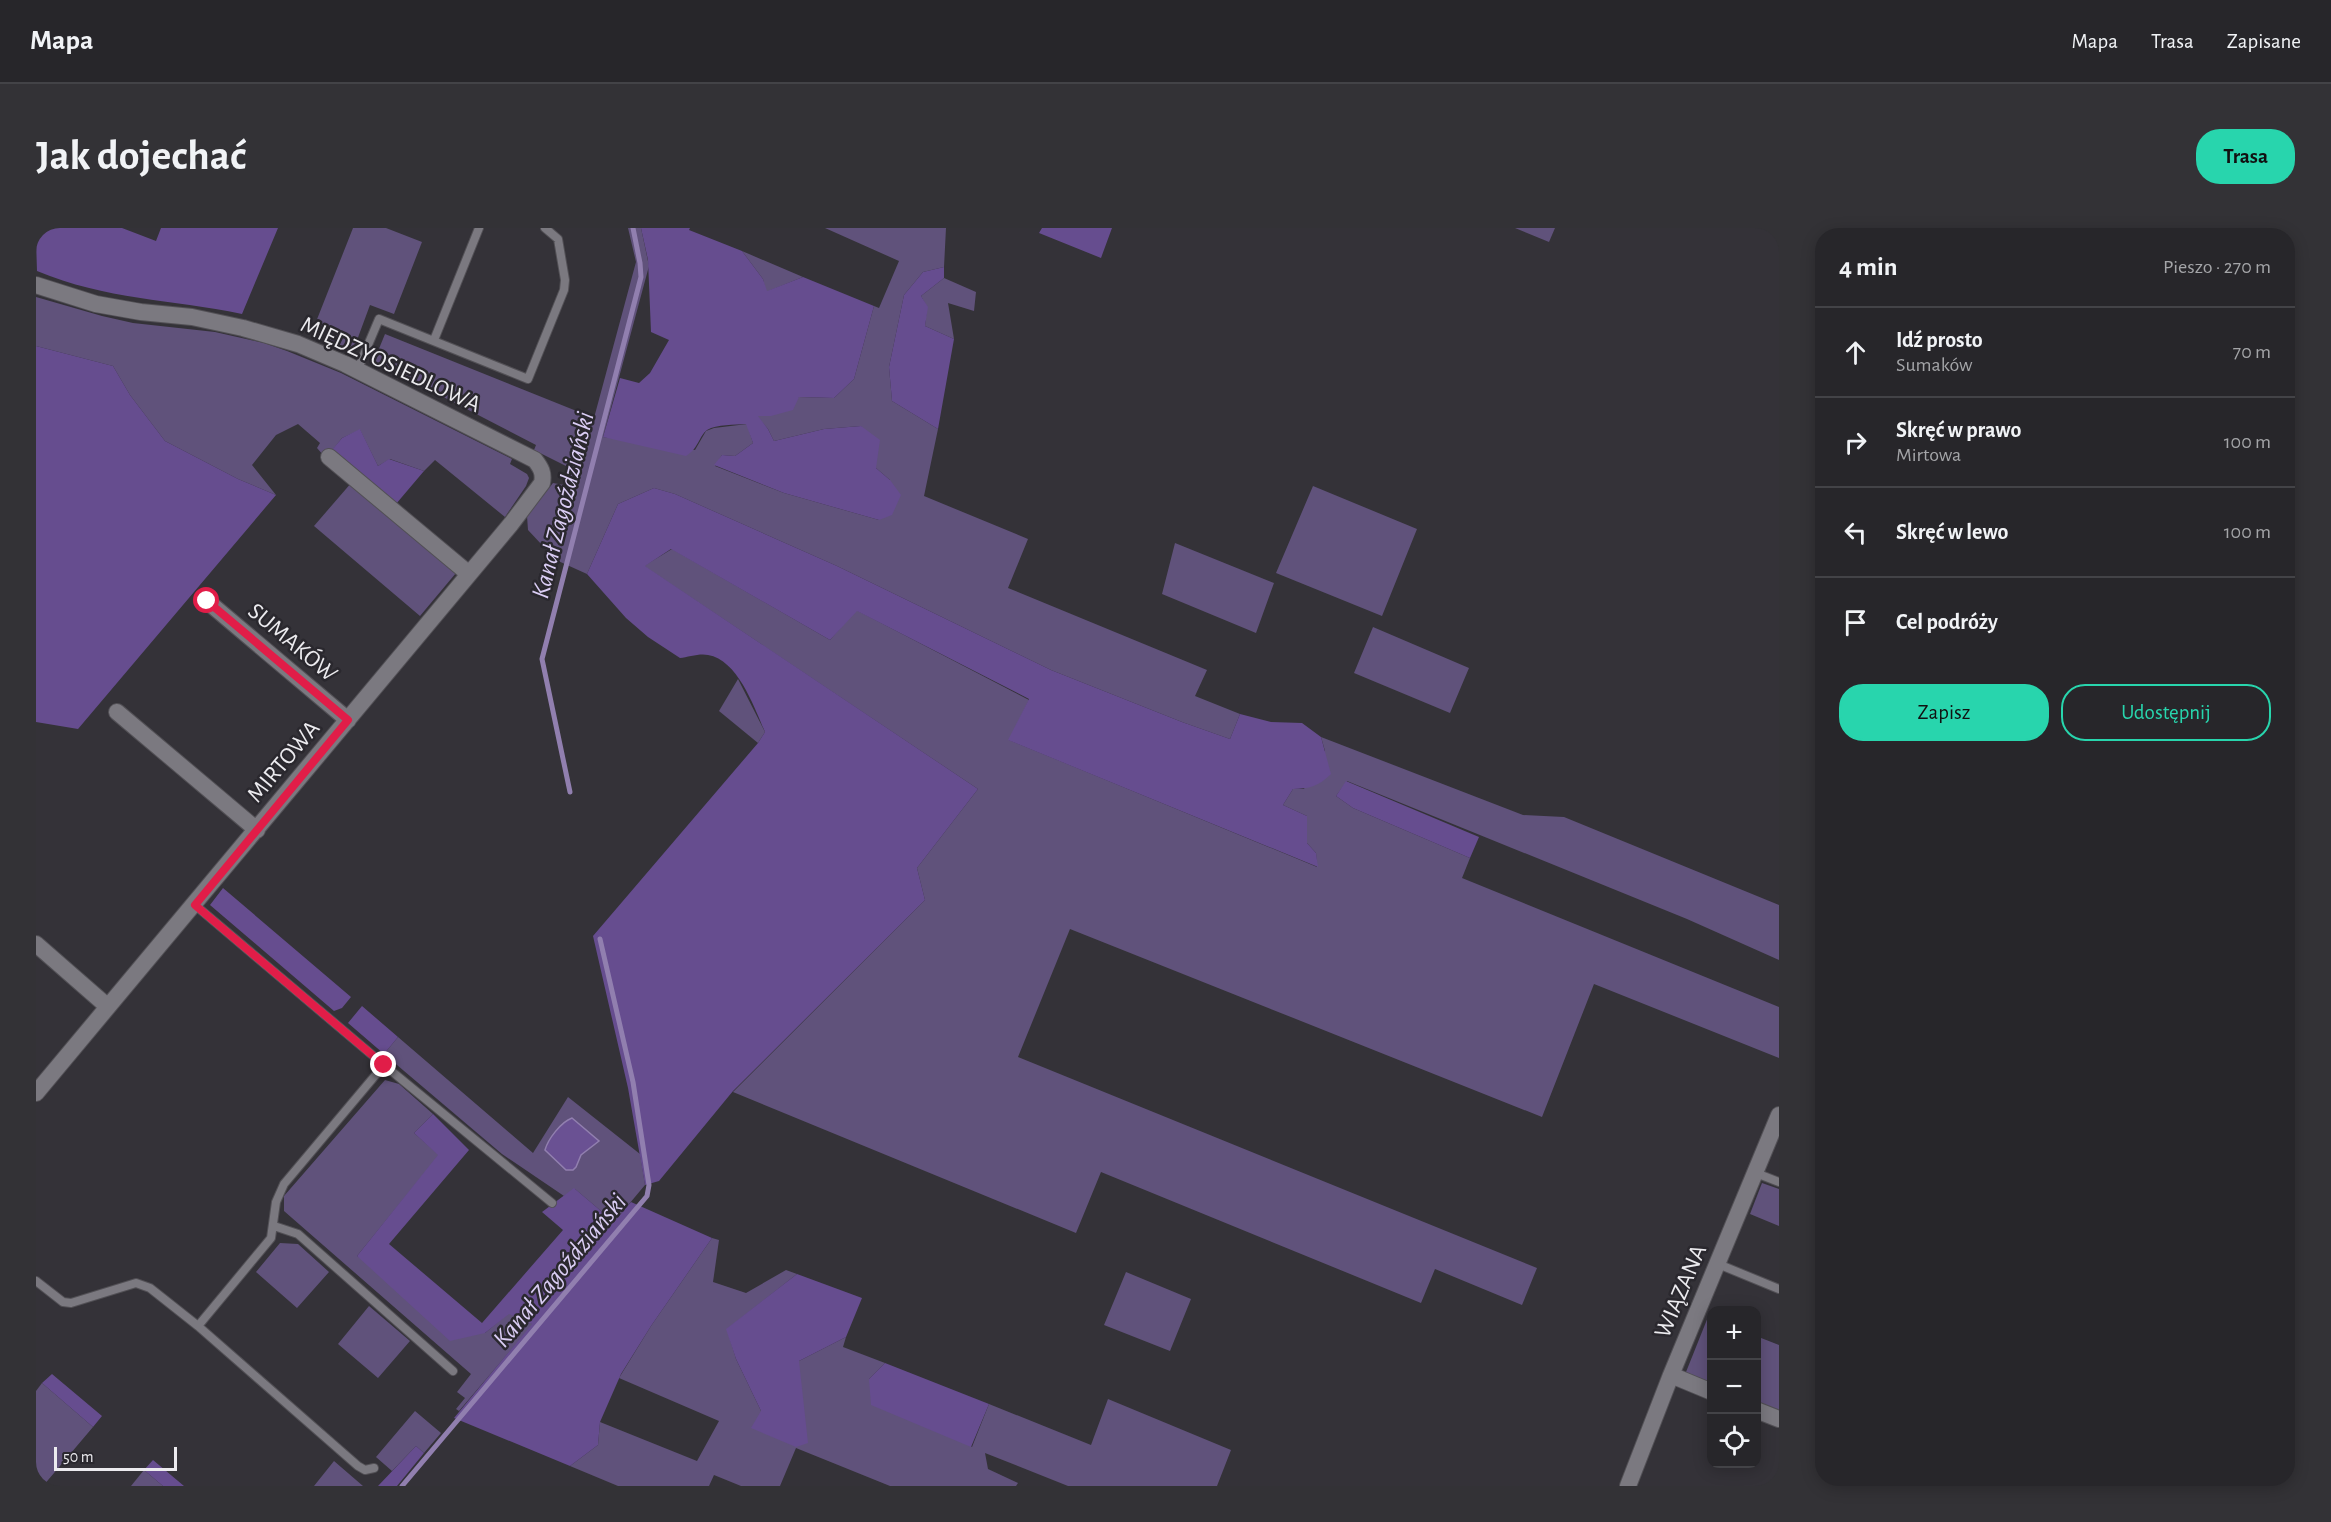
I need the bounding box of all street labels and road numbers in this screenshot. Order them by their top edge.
street label: MIĘDZYOSIEDLOWA [297,313,484,417]
street label: SUMAKÓW [243,597,343,687]
street label: MIRTOWA [243,716,325,807]
street label: WIĄZANA [1651,1241,1711,1341]

